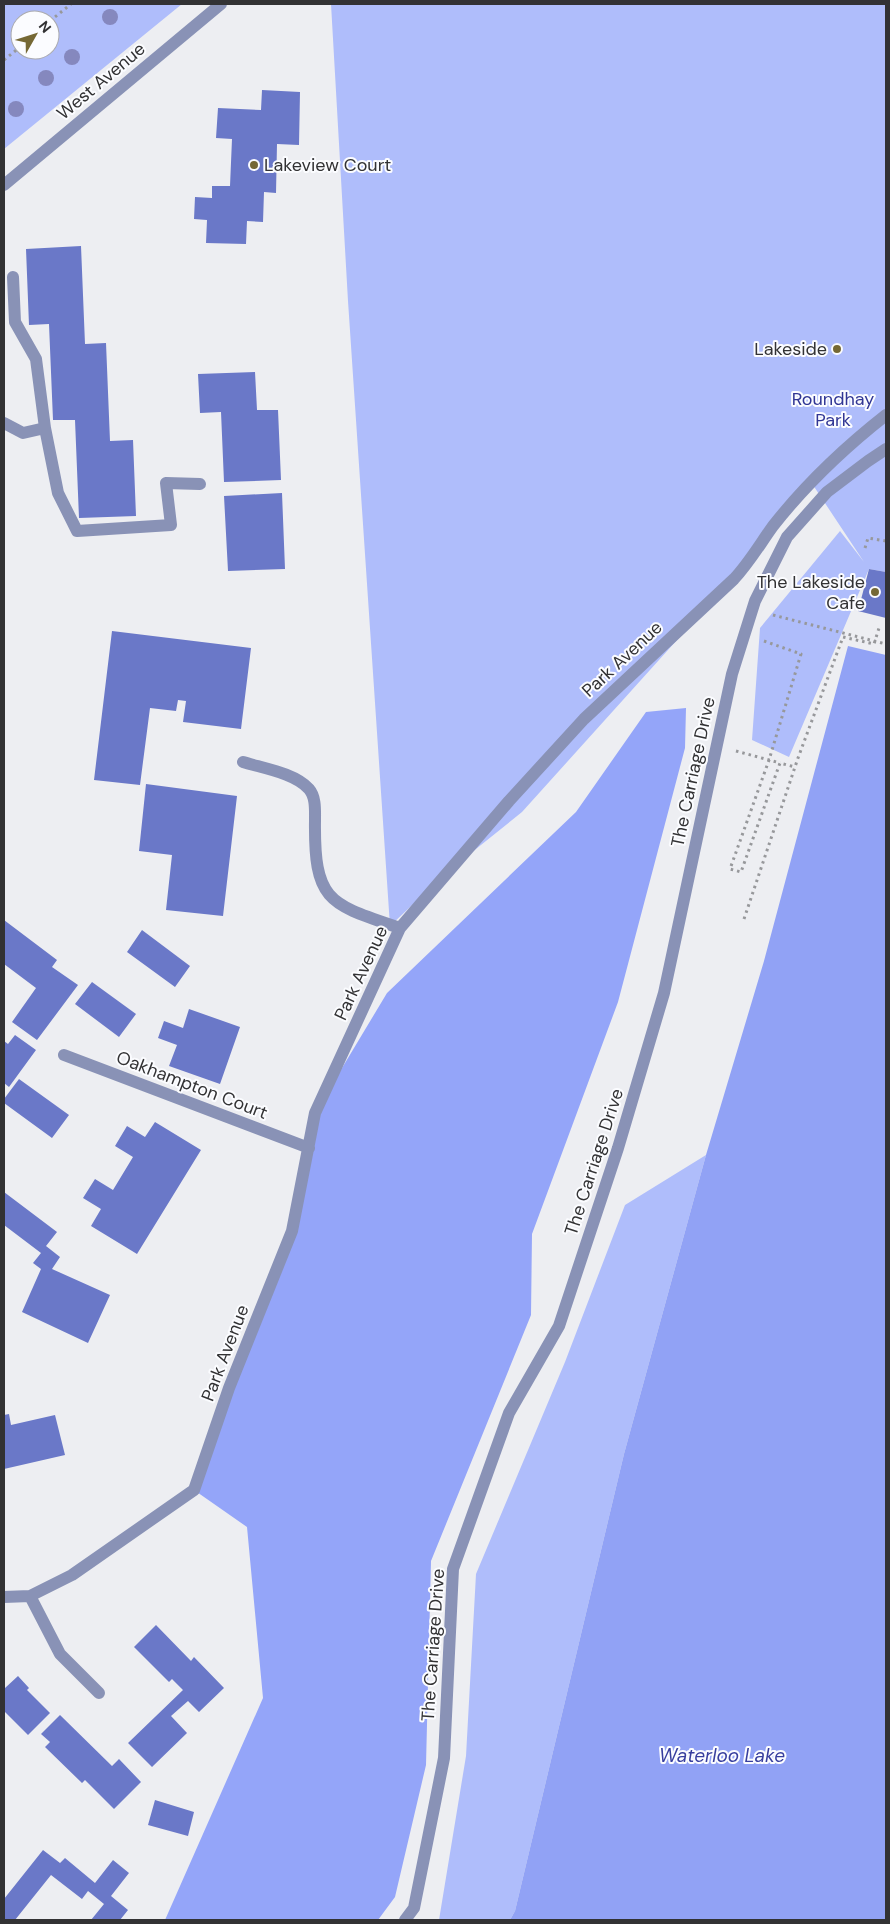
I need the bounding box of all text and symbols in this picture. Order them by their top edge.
north arrow [10,10,60,60]
text: N [35,17,55,36]
street label: West Avenue [52,37,150,125]
place label: Lakeview Court [264,153,391,177]
marker: Lakeview Court [248,159,260,171]
place label: Lakeside [754,337,827,361]
marker: Lakeside [831,343,843,355]
park label: Roundhay Park [792,387,874,432]
place label: The Lakeside Cafe [757,570,865,615]
marker: The Lakeside Cafe [869,586,881,598]
street label: Park Avenue [577,616,667,702]
street label: The Carriage Drive [665,695,721,849]
street label: Park Avenue [329,922,393,1024]
street label: Oakhampton Court [113,1045,271,1125]
street label: The Carriage Drive [559,1086,629,1238]
street label: Park Avenue [196,1301,254,1405]
street label: The Carriage Drive [416,1568,450,1722]
water label: Waterloo Lake [659,1743,785,1768]

